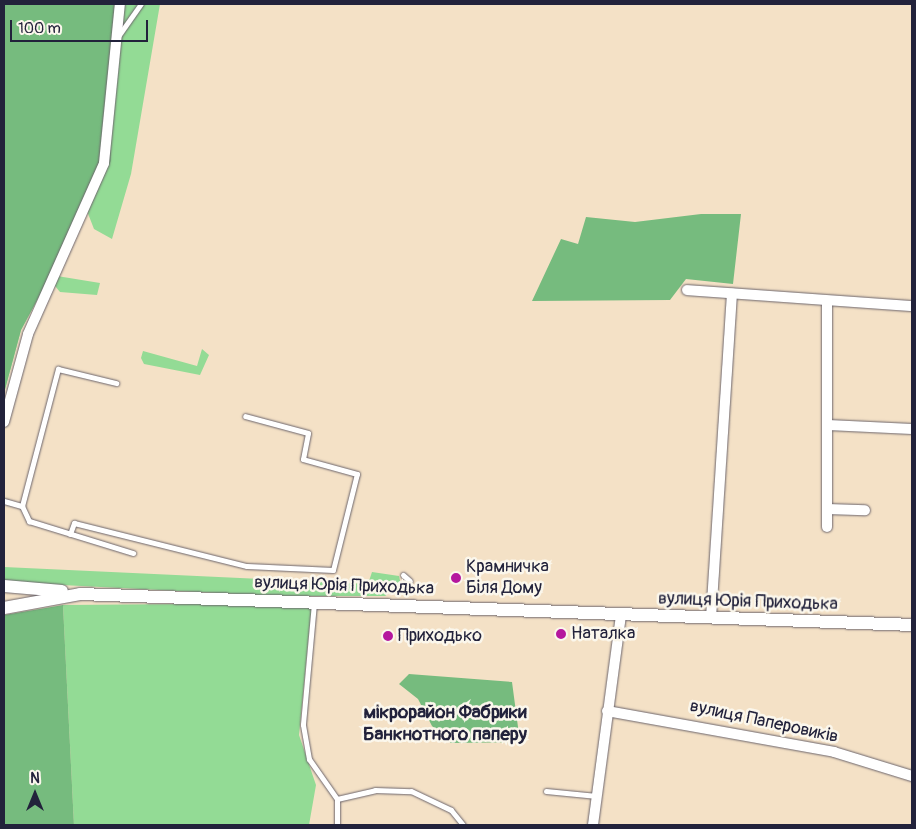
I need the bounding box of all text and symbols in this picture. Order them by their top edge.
scale bar [12,10,150,42]
text: 100 m [18,19,61,38]
place label: Крамничка Біля Дому [466,557,549,600]
street label: вулиця Юрія Приходька [254,572,434,600]
marker: Крамничка Біля Дому [450,572,462,584]
street label: вулиця Юрія Приходька [658,588,838,616]
place label: Наталка [571,623,635,645]
place label: Приходько [398,625,482,647]
marker: Наталка [555,628,567,640]
marker: Приходько [382,630,394,642]
street label: вулиця Паперовиків [688,696,840,748]
district label: мікрорайон Фабрики Банкнотного паперу [363,702,527,746]
north arrow [10,769,60,819]
text: N [30,770,40,787]

